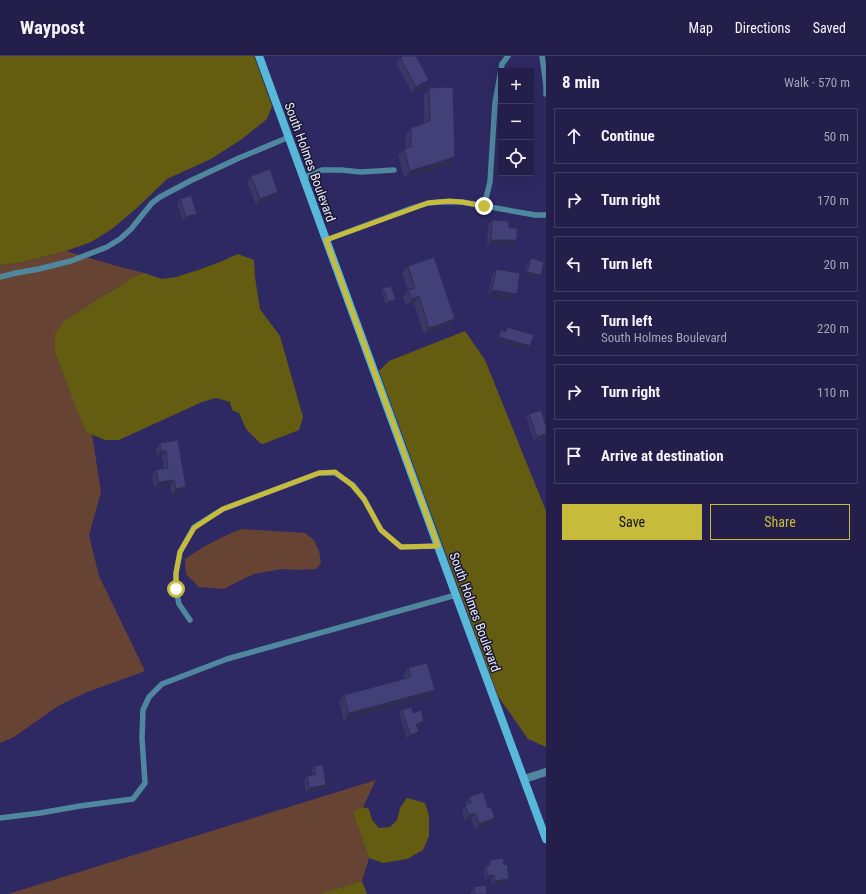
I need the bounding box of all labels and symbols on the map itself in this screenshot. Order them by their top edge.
street label: South Holmes Boulevard [281,100,339,224]
route end [475,197,493,215]
street label: South Holmes Boulevard [446,550,504,674]
route start [167,580,185,598]

